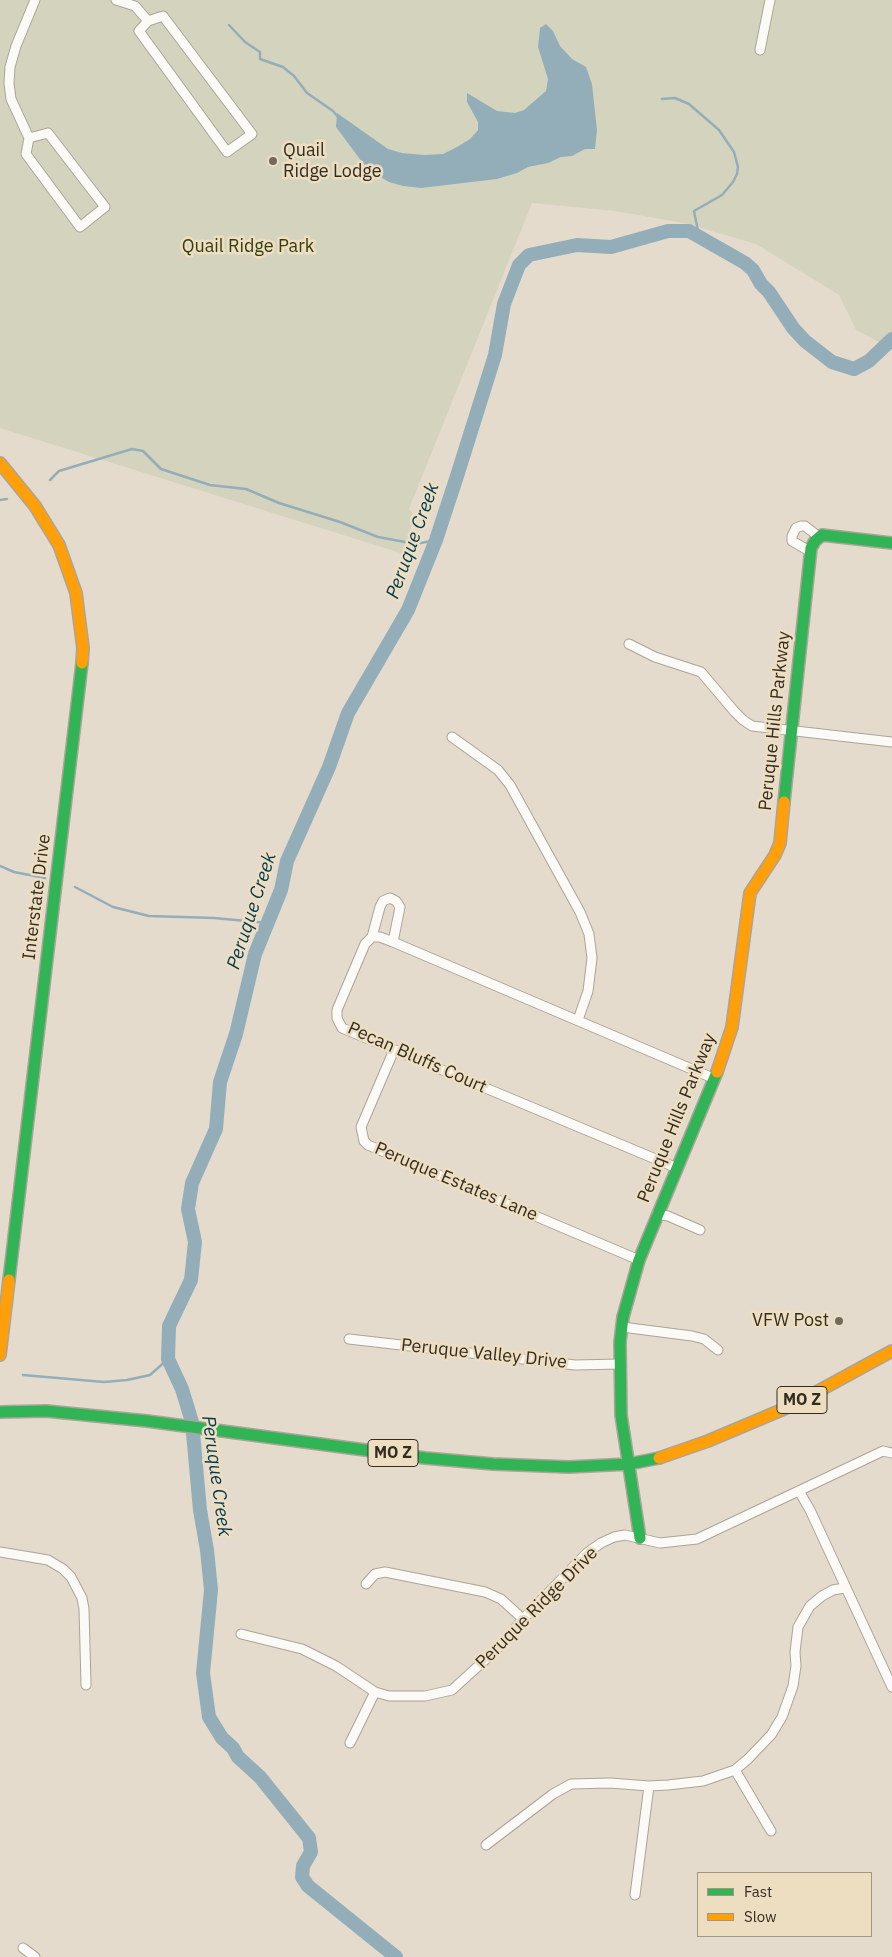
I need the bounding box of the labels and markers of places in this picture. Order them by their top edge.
place label: Quail Ridge Lodge [283,140,382,182]
marker: Quail Ridge Lodge [267,155,279,167]
place label: VFW Post [752,1310,829,1332]
marker: VFW Post [833,1315,845,1327]

